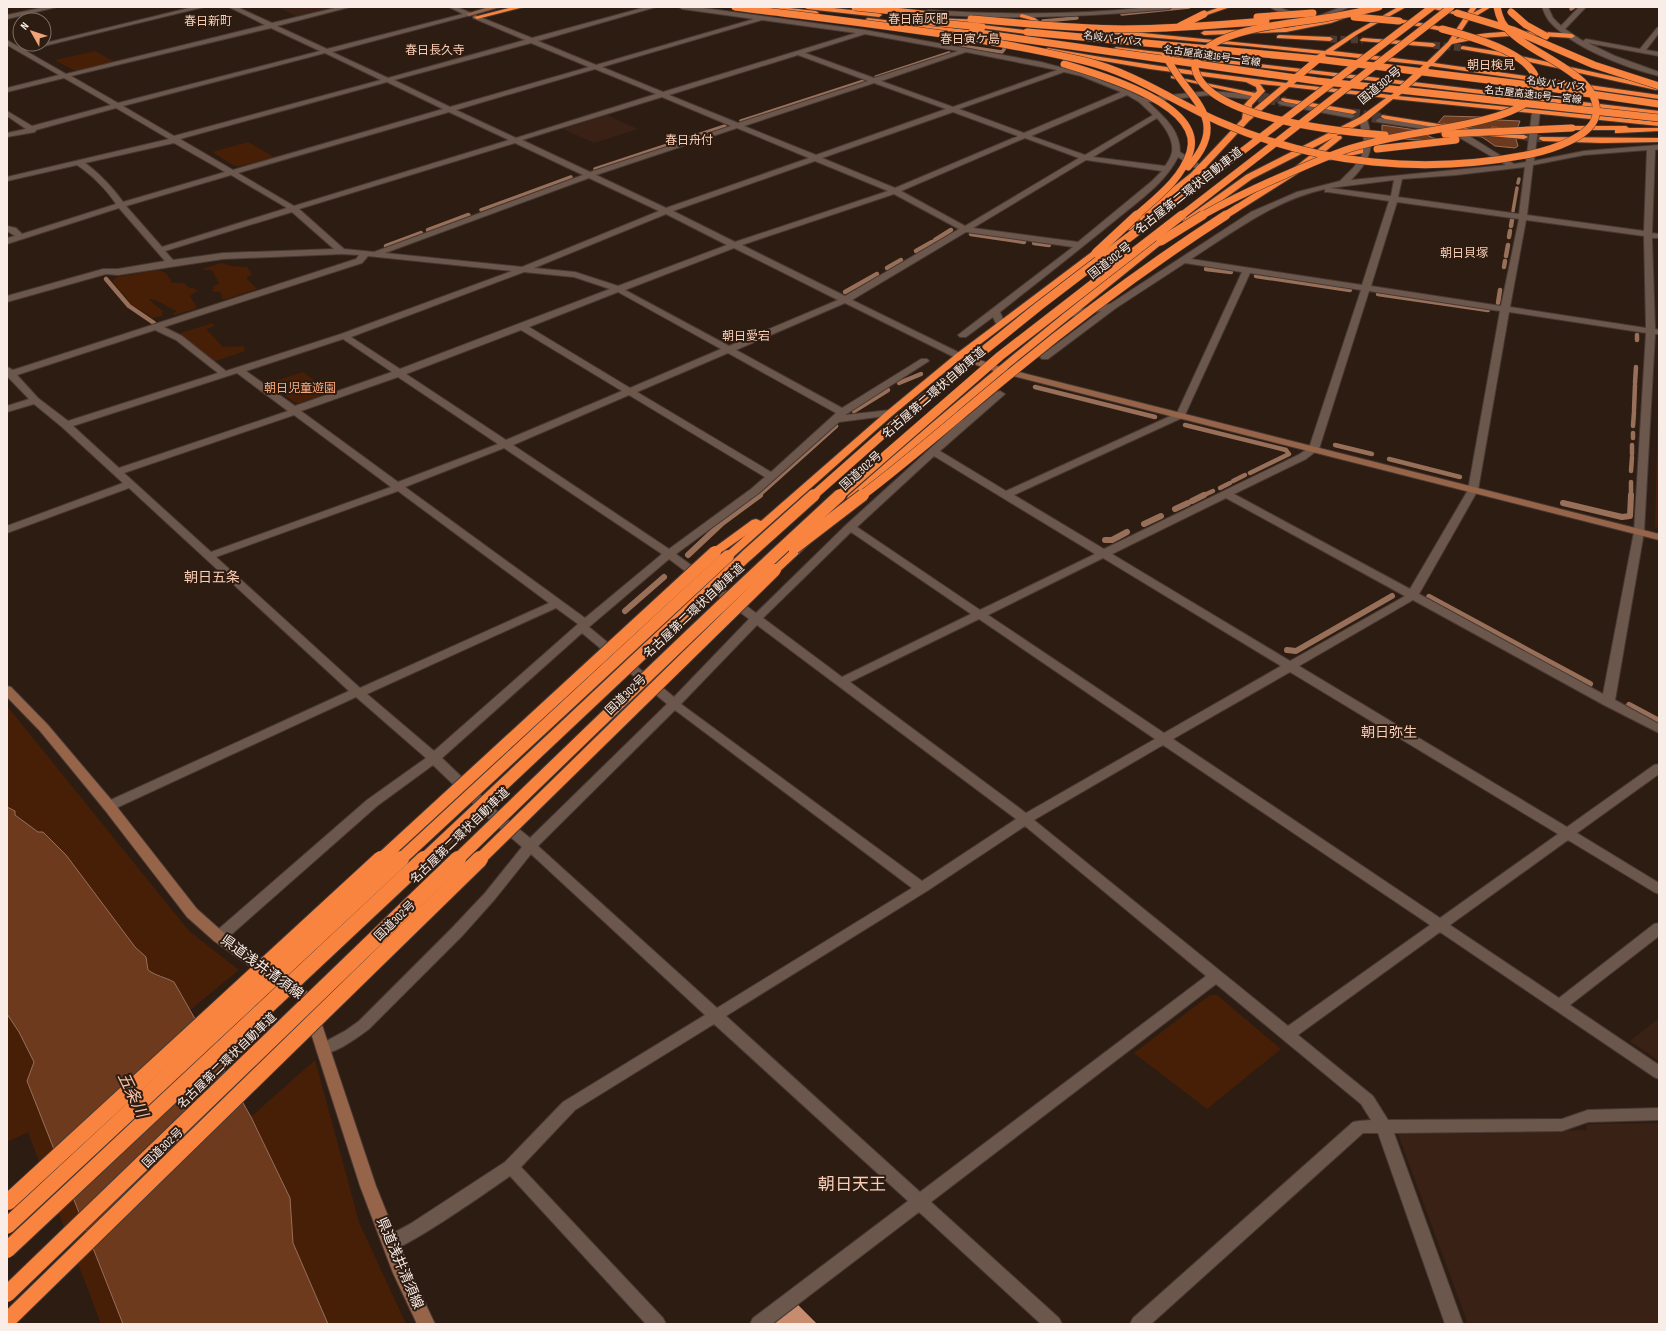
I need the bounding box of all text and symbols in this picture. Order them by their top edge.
north arrow [12,12,52,52]
district label: 春日南灰肥 [888,12,948,27]
district label: 春日新町 [184,14,232,29]
text: N [18,20,32,32]
street label: 名岐バイパス [1083,29,1143,49]
district label: 春日寅ケ島 [940,32,1000,47]
district label: 春日長久寺 [405,43,465,58]
street label: 名古屋高速16号一宮線 [1163,43,1261,69]
district label: 朝日検見 [1467,58,1515,73]
street label: 国道302号 [1355,64,1405,108]
street label: 名岐バイパス [1526,74,1586,94]
street label: 名古屋高速16号一宮線 [1484,84,1582,106]
district label: 春日舟付 [665,133,713,148]
street label: 名古屋第二環状自動車道 [1132,144,1246,238]
street label: 国道302号 [1085,239,1135,283]
district label: 朝日貝塚 [1440,246,1488,261]
district label: 朝日愛宕 [722,329,770,344]
street label: 名古屋第二環状自動車道 [879,344,989,442]
park label: 朝日児童遊園 [264,381,336,396]
street label: 国道302号 [837,448,885,494]
street label: 名古屋第二環状自動車道 [641,560,747,662]
district label: 朝日五条 [184,569,240,586]
street label: 国道302号 [602,672,650,718]
district label: 朝日弥生 [1361,724,1417,741]
street label: 名古屋第二環状自動車道 [407,785,513,887]
street label: 国道302号 [371,898,419,944]
street label: 県道浅井清須線 [217,931,307,1003]
street label: 名古屋第二環状自動車道 [174,1010,280,1112]
water label: 五条川 [113,1069,152,1123]
street label: 国道302号 [139,1125,187,1171]
district label: 朝日天王 [818,1175,886,1195]
street label: 県道浅井清須線 [373,1215,427,1311]

